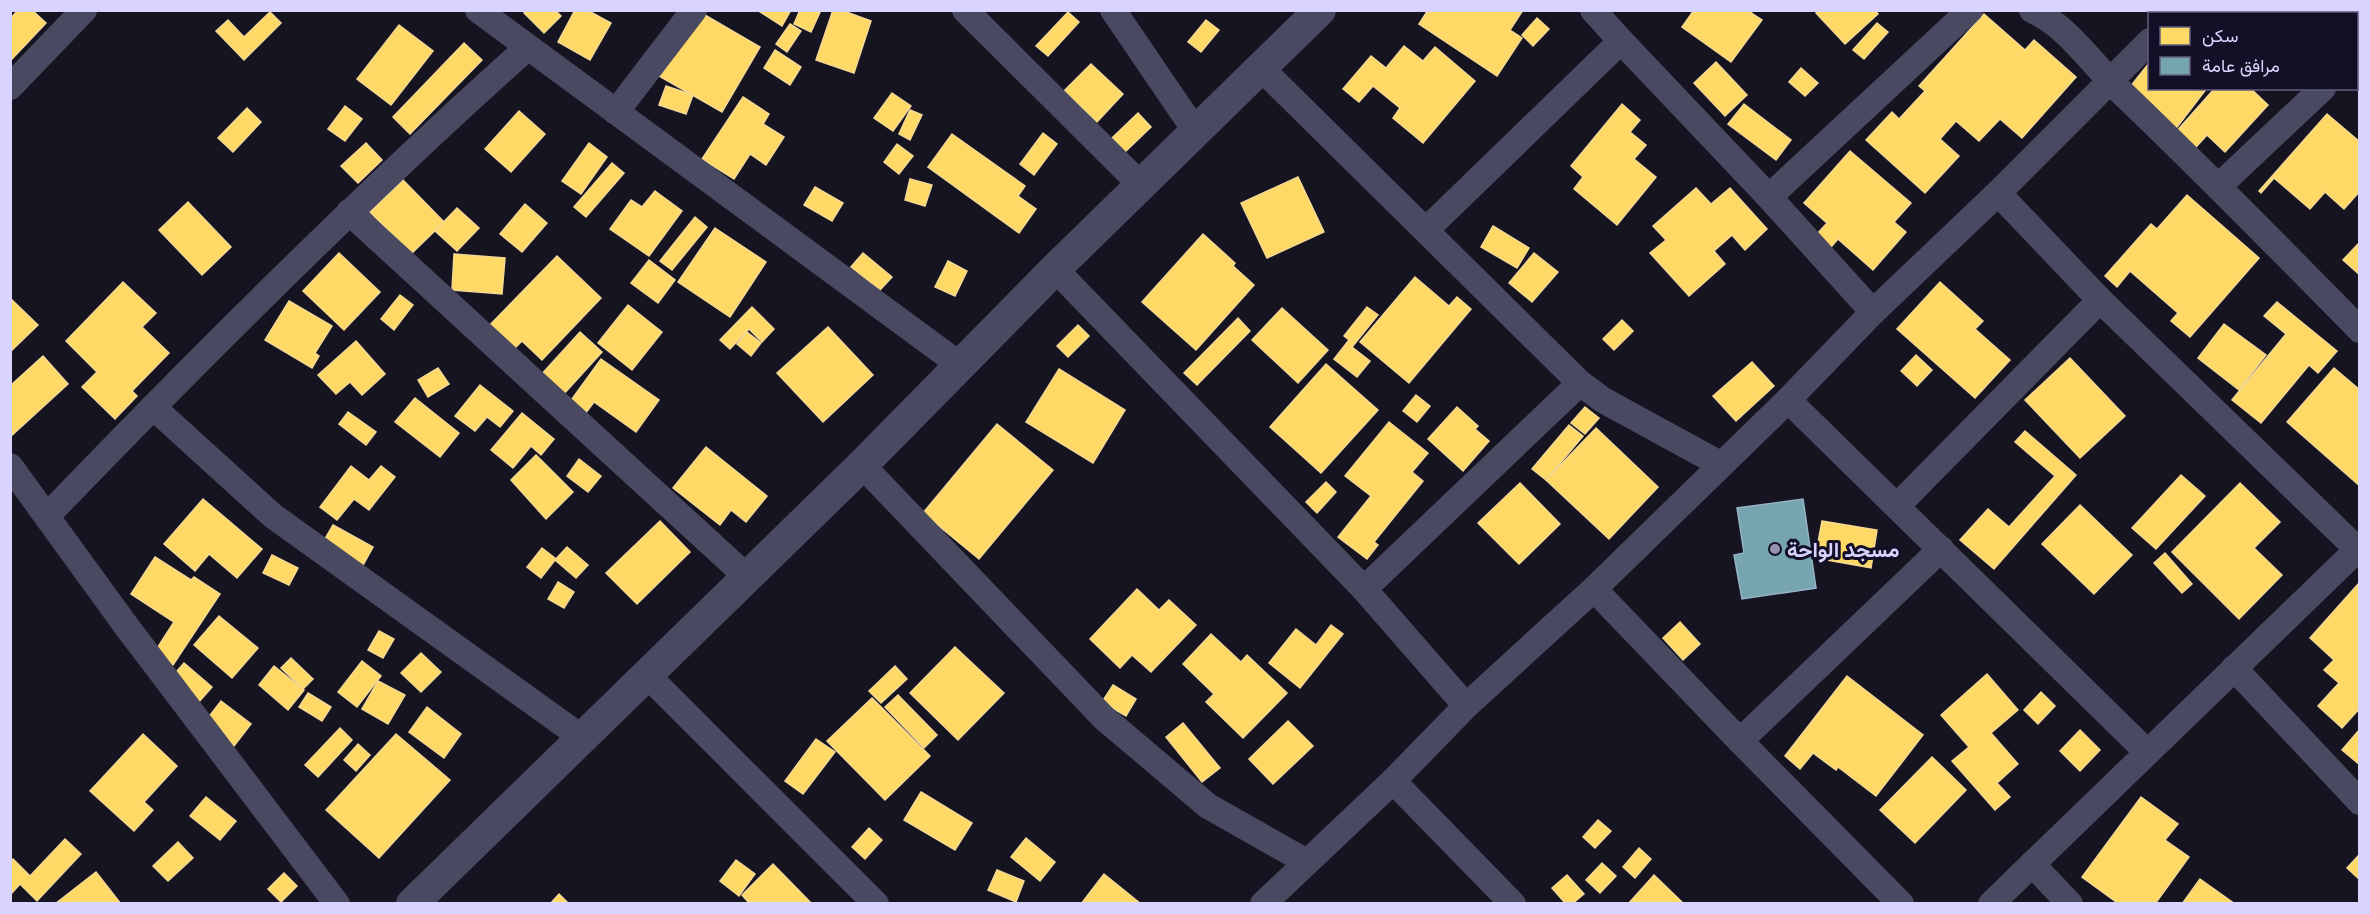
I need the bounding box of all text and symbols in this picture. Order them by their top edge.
legend [2148,12,2358,90]
text: سكن [2202,23,2238,47]
text: مرافق عامة [2202,53,2280,77]
place label: مسجد الواحة [1787,535,1899,563]
marker: مسجد الواحة [1768,542,1782,556]

